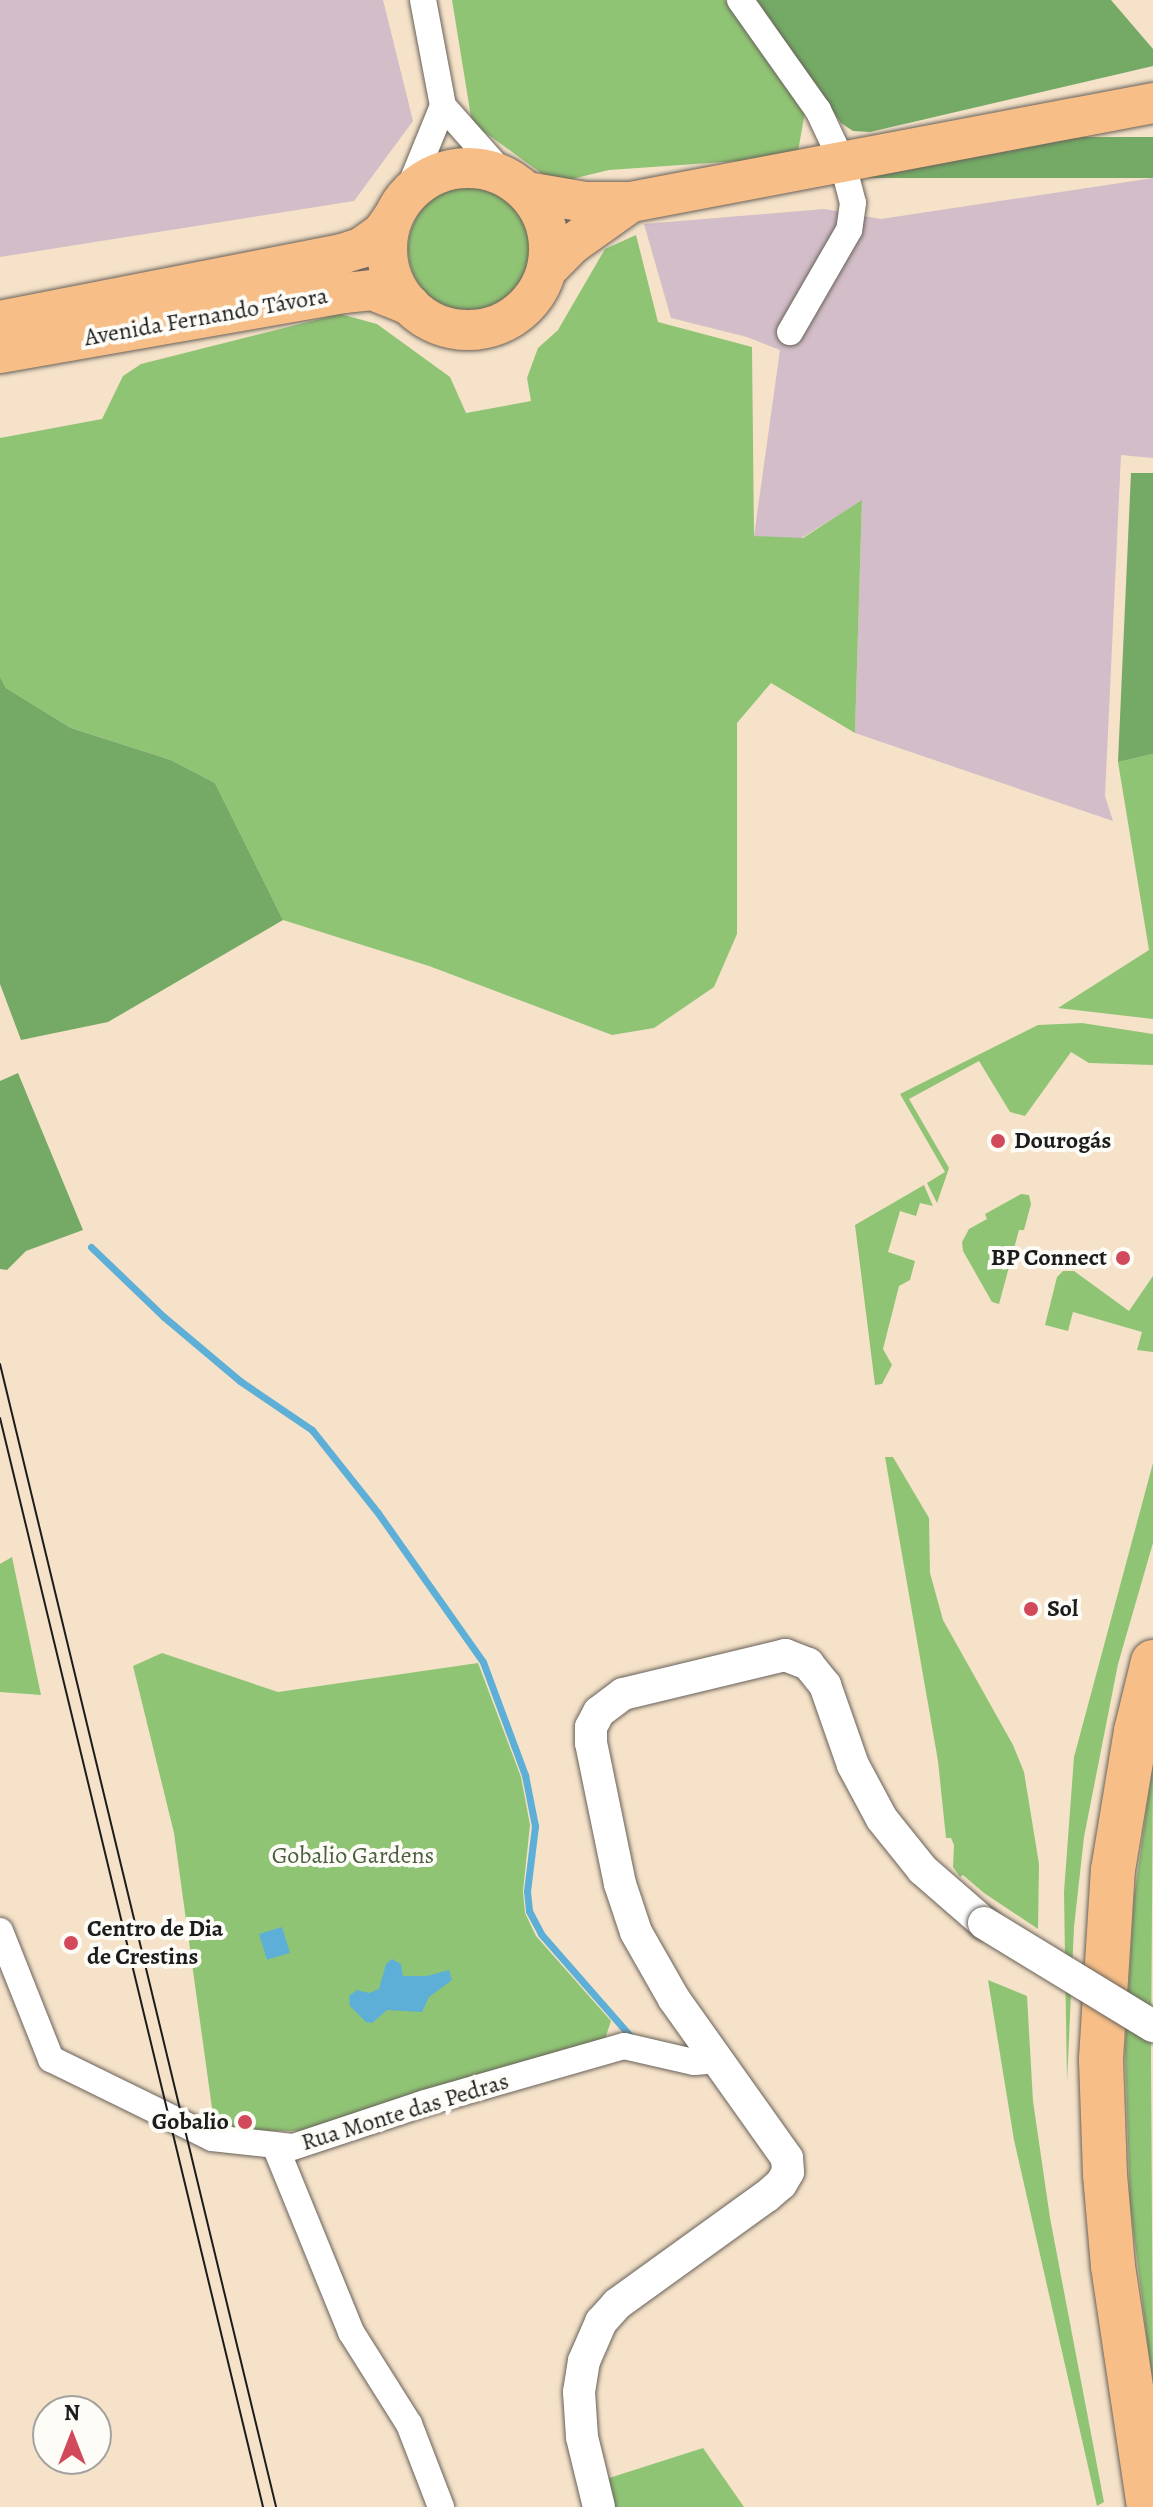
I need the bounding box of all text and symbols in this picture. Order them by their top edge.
street label: Avenida Fernando Távora [82,281,330,353]
place label: Dourogás [1014,1127,1111,1155]
marker: Dourogás [989,1132,1007,1150]
place label: BP Connect [991,1244,1107,1272]
marker: BP Connect [1114,1249,1132,1267]
place label: Sol [1047,1595,1078,1623]
marker: Sol [1022,1600,1040,1618]
park label: Gobalio Gardens [272,1842,434,1870]
place label: Centro de Dia de Crestins [87,1915,223,1971]
marker: Centro de Dia de Crestins [62,1934,80,1952]
street label: Rua Monte das Pedras [298,2067,512,2157]
place label: Gobalio [152,2108,229,2136]
marker: Gobalio [236,2113,254,2131]
north arrow [32,2395,112,2475]
text: N [64,2398,80,2428]

